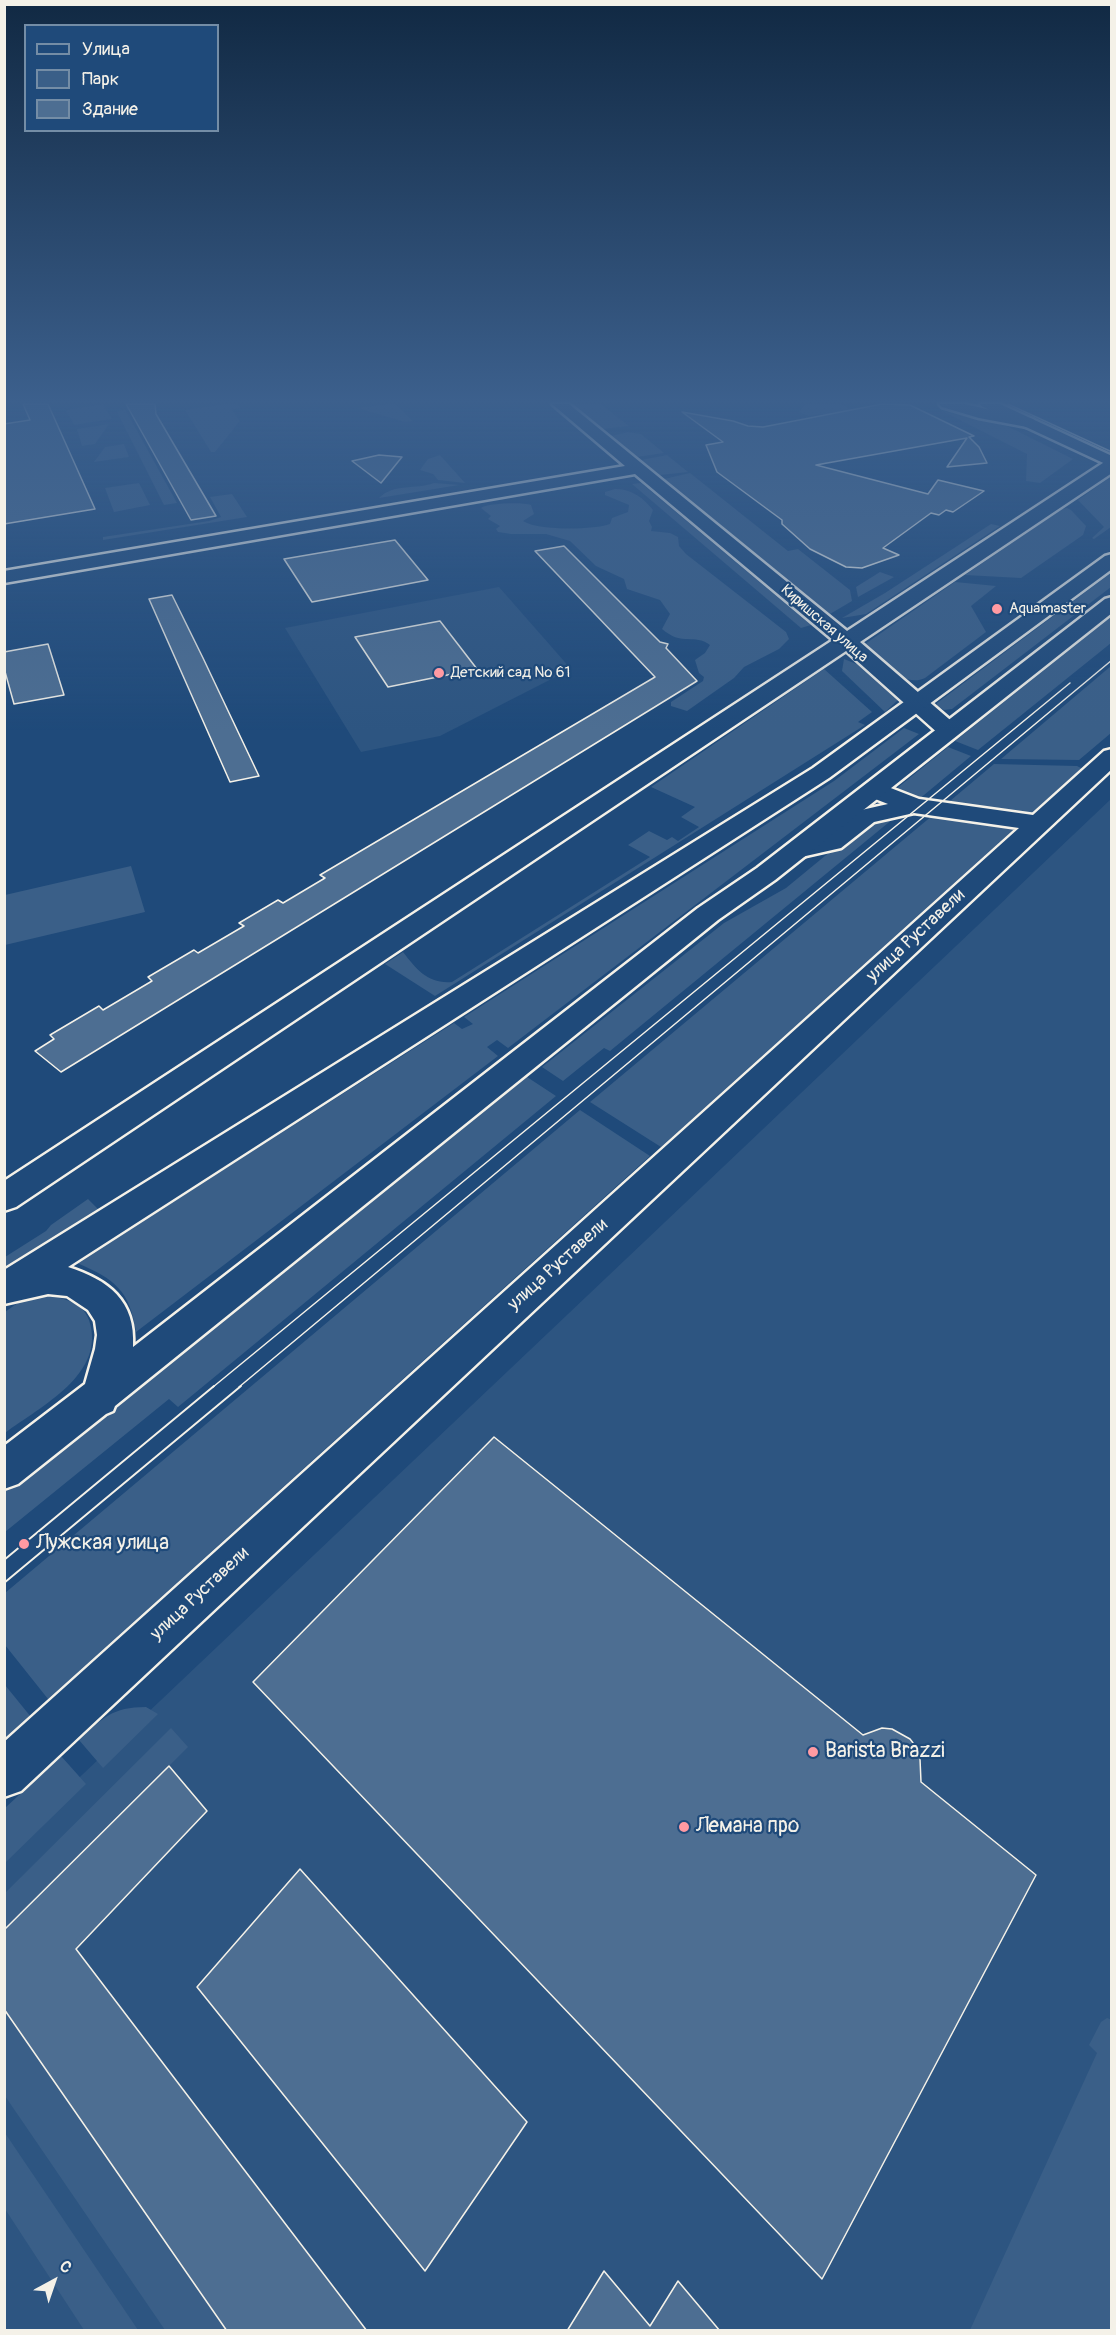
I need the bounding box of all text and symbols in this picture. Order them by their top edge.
legend [24,24,219,132]
text: Улица [82,38,130,61]
text: Парк [82,68,119,91]
text: Здание [82,98,138,121]
street label: Киришская улица [777,581,871,667]
place label: Aquamaster [1009,600,1086,618]
marker: Aquamaster [990,602,1004,616]
place label: Детский сад № 61 [451,664,570,682]
marker: Детский сад № 61 [432,666,446,680]
street label: улица Руставели [862,885,970,987]
street label: улица Руставели [504,1215,612,1315]
place label: Лужская улица [36,1531,169,1557]
marker: Лужская улица [17,1537,31,1551]
street label: улица Руставели [146,1543,254,1645]
place label: Barista Brazzi [825,1739,945,1765]
marker: Barista Brazzi [806,1745,820,1759]
place label: Лемана про [696,1814,799,1840]
marker: Лемана про [677,1820,691,1834]
north arrow [24,2251,84,2311]
text: С [55,2256,76,2278]

